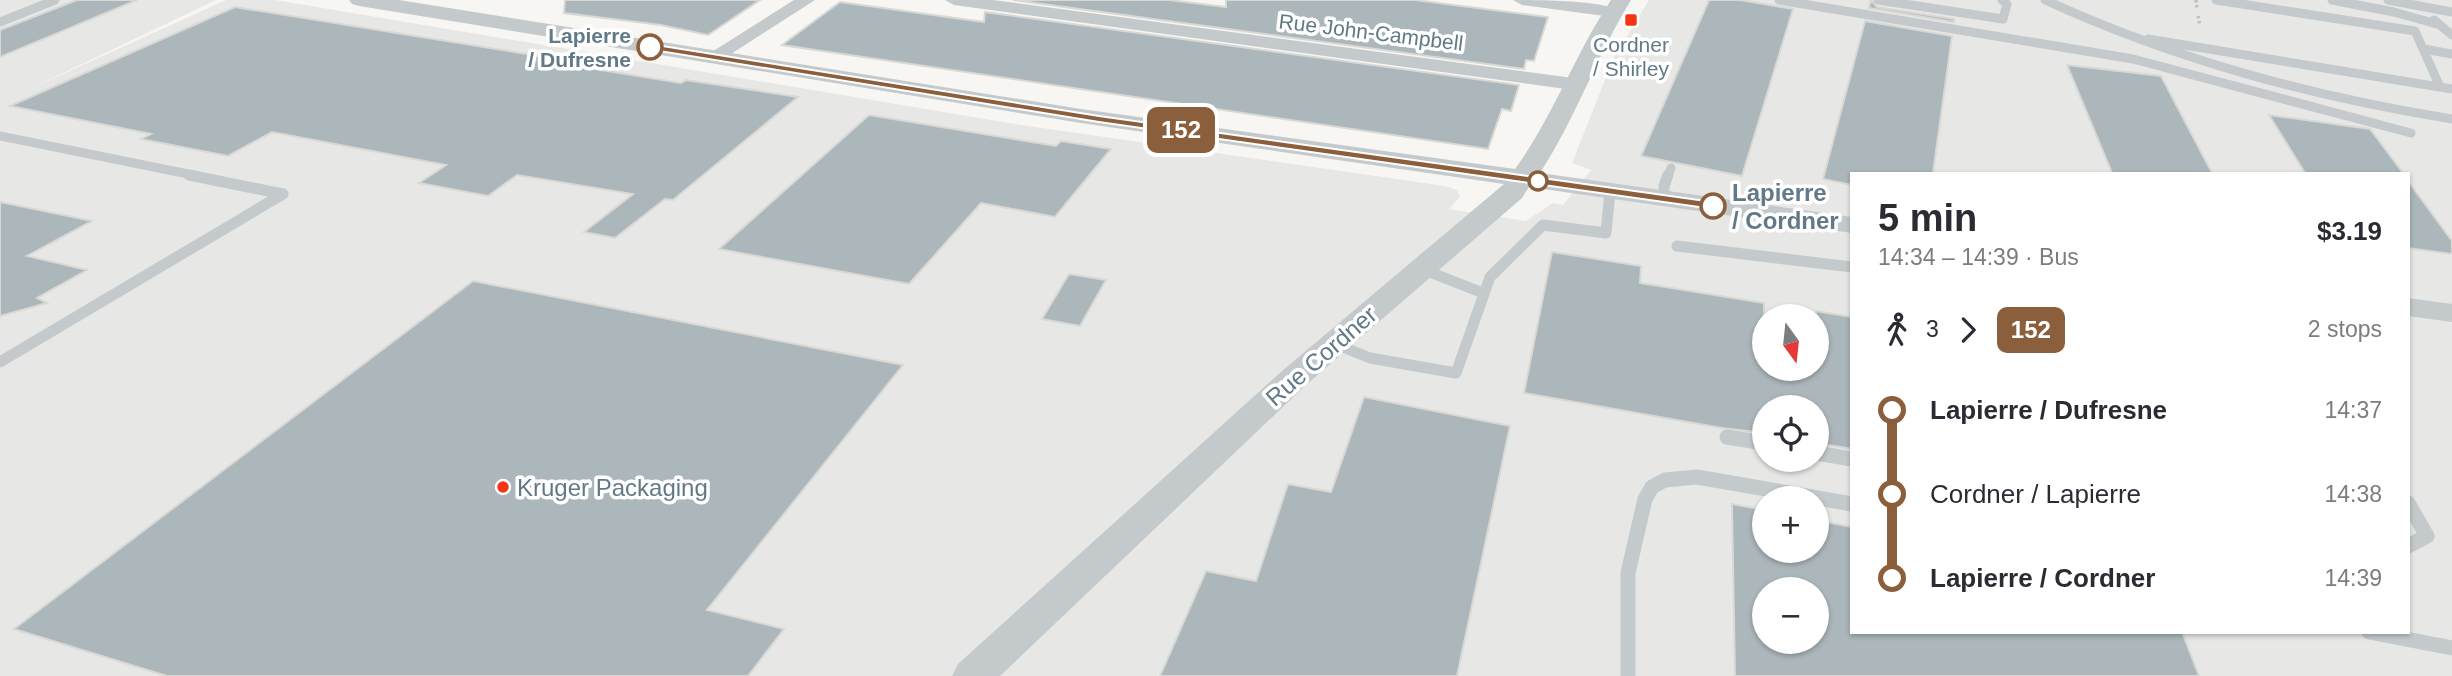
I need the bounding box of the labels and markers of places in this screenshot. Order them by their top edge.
marker: Cordner / Shirley [1623,12,1639,28]
place label: Lapierre / Dufresne [528,24,631,71]
place label: Cordner / Shirley [1593,33,1669,80]
marker: Lapierre / Dufresne [637,34,663,60]
unlabelled marker [1528,171,1548,191]
place label: Lapierre / Cordner [1732,179,1839,234]
marker: Lapierre / Cordner [1700,193,1726,219]
place label: Kruger Packaging [517,474,708,501]
marker: Kruger Packaging [495,479,511,495]

